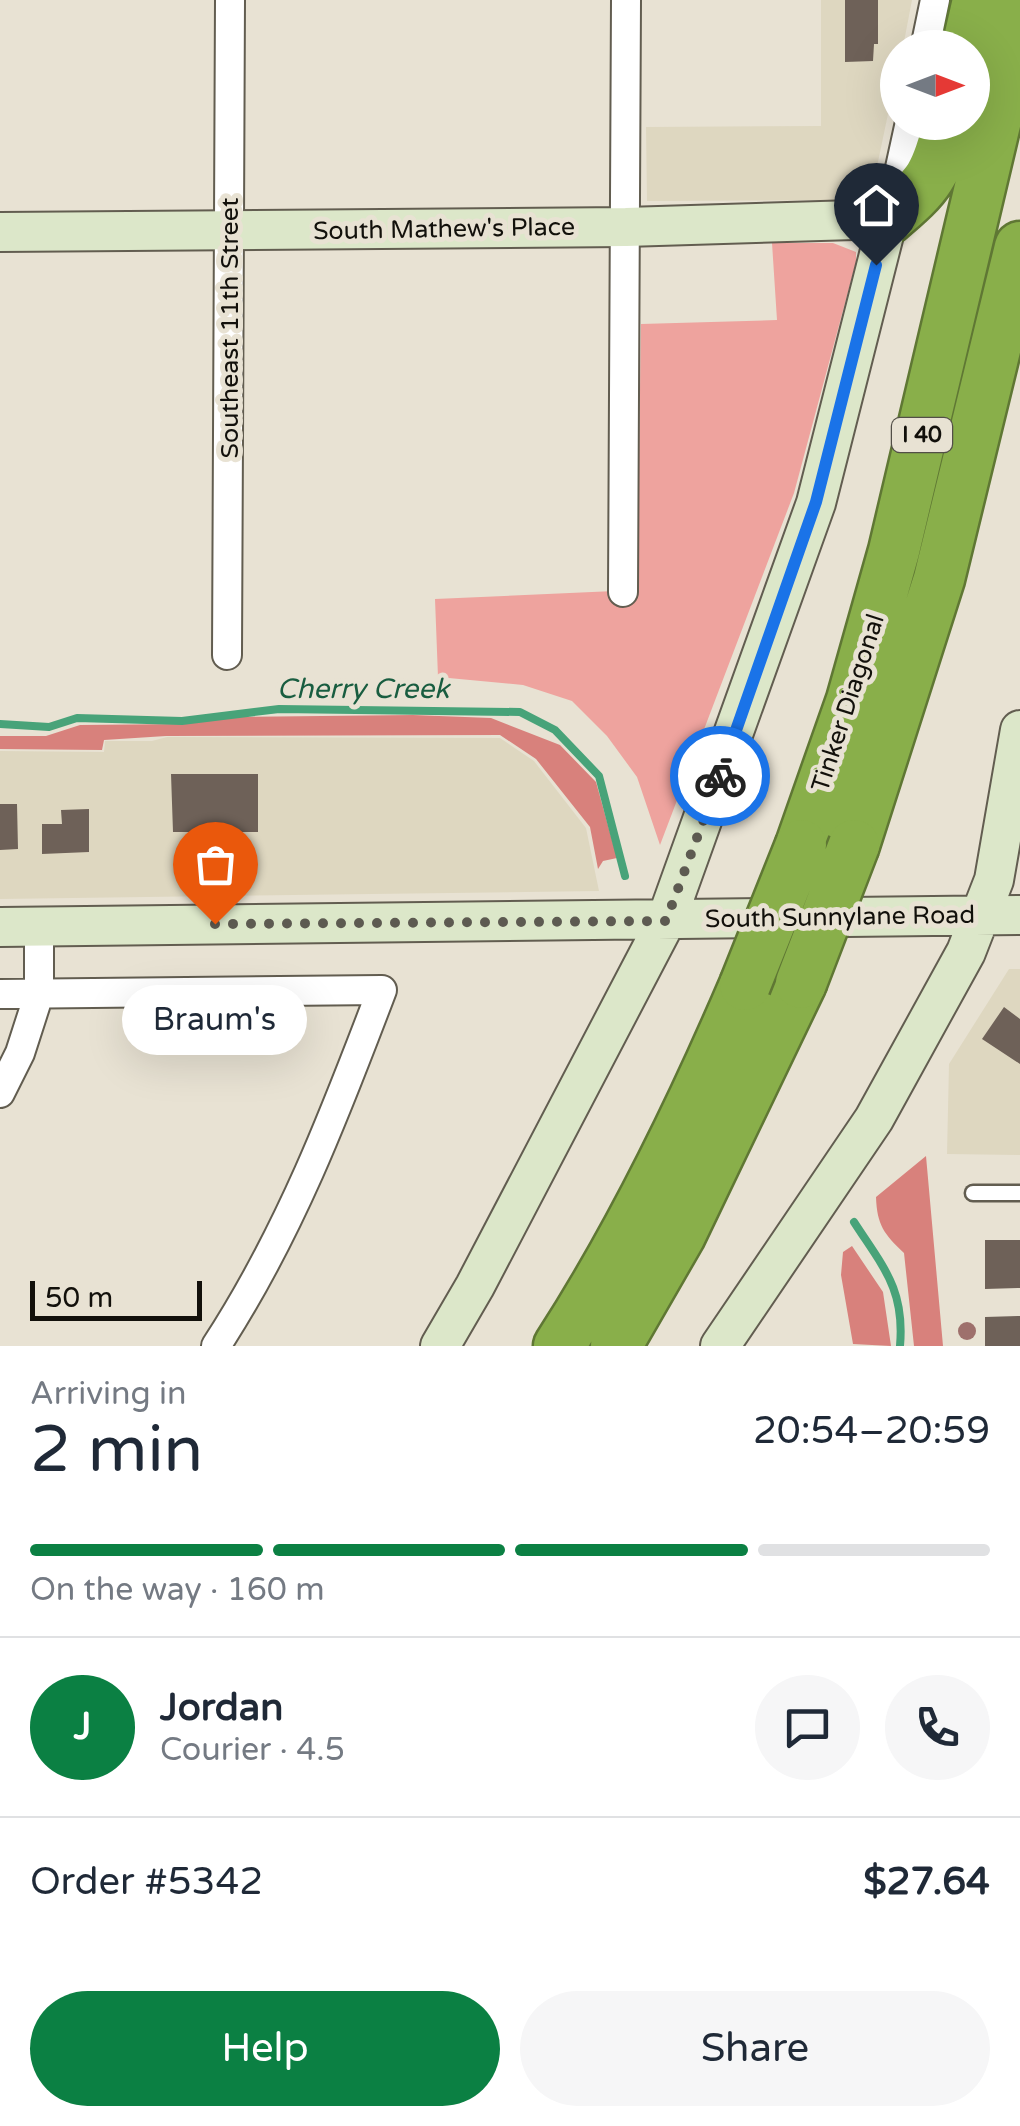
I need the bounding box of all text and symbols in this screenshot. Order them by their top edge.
north arrow [880,30,990,140]
map controls [880,30,990,140]
pin [834,163,919,266]
icon: home [849,178,904,233]
street label: Southeast 11th Street [215,197,245,458]
street label: South Mathew's Place [313,212,575,246]
road number: I 40 [892,418,952,452]
street label: Tinker Diagonal [805,610,891,796]
water label: Cherry Creek [277,672,451,706]
courier [670,726,770,826]
icon: bike [693,749,748,804]
pin [173,822,258,925]
icon: bag [188,837,243,892]
street label: South Sunnylane Road [705,900,975,934]
callout: Braum's [122,984,308,1054]
text: Braum's [153,1001,276,1039]
scale bar [30,1276,202,1320]
text: 50 m [45,1281,113,1315]
text: Arriving in [30,1375,187,1413]
text: 20:54–20:59 [753,1408,990,1454]
text: 2 min [30,1411,203,1490]
text: On the way · 160 m [30,1571,325,1609]
button: chat [755,1675,860,1780]
button: phone [885,1675,990,1780]
text: Jordan [160,1685,283,1731]
text: J [74,1704,91,1750]
text: Courier · 4.5 [160,1731,345,1769]
text: Order #5342 [30,1859,263,1905]
text: $27.64 [863,1859,990,1905]
button: Help [30,1991,500,2106]
button: Share [520,1991,990,2106]

